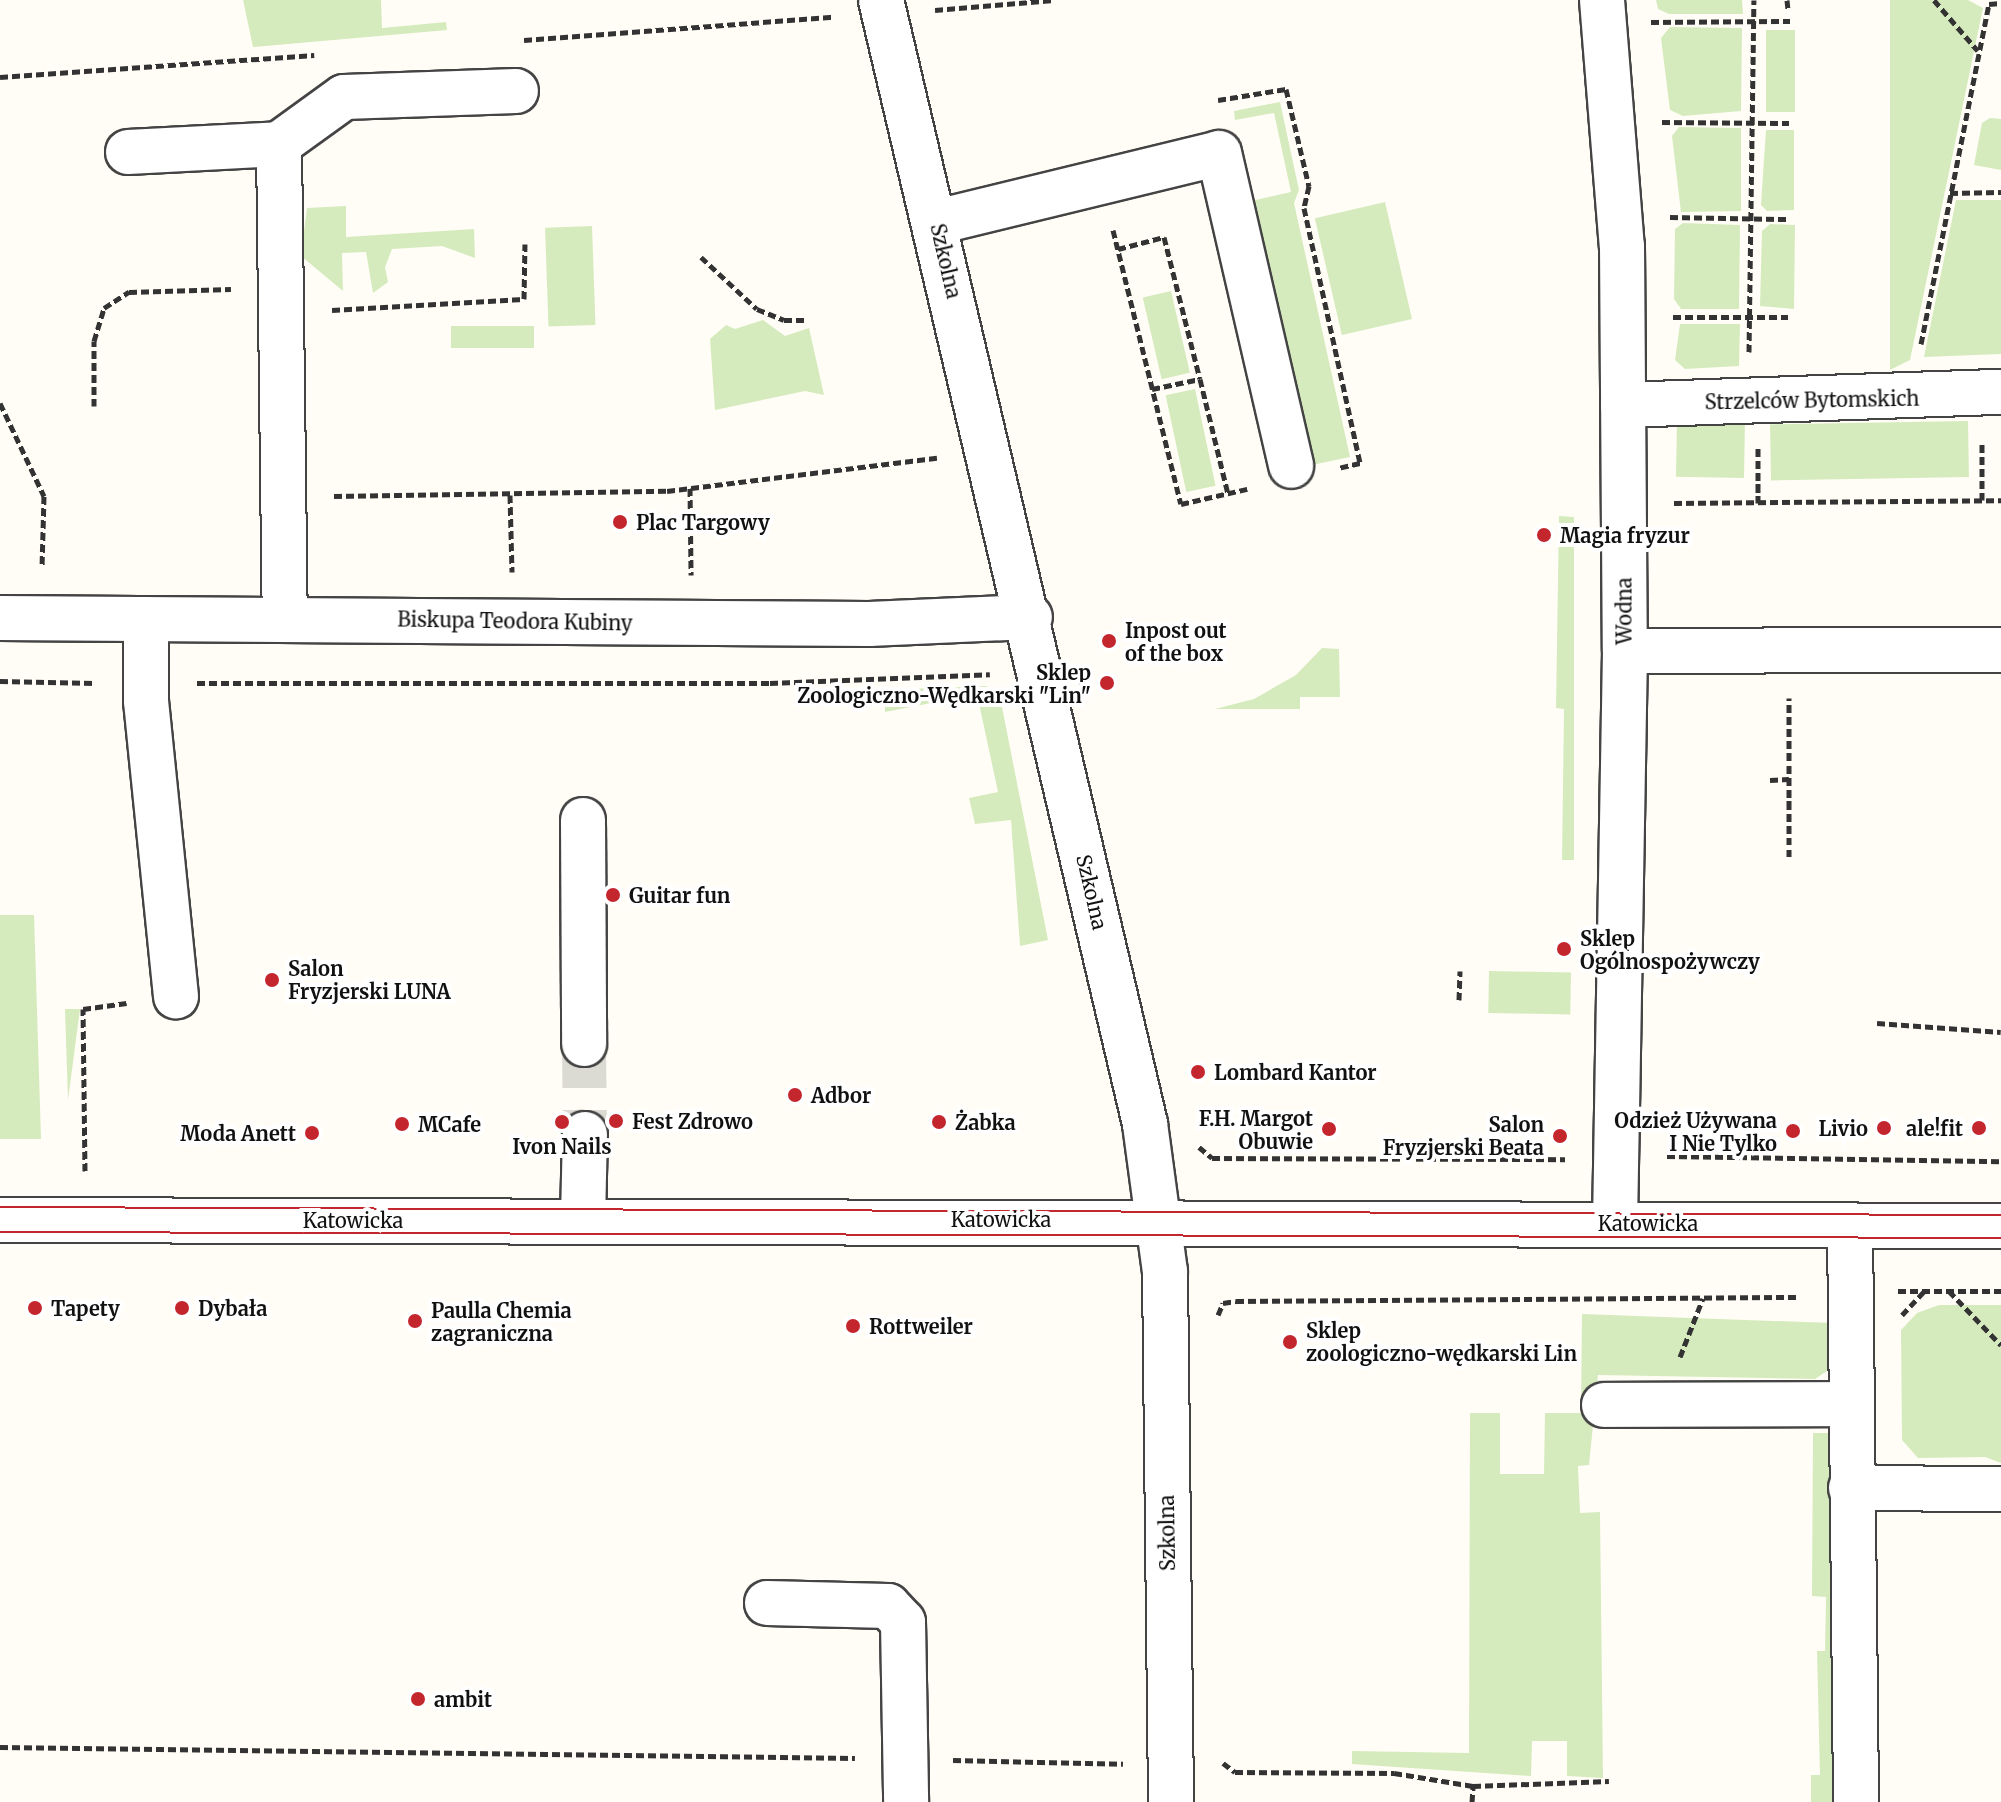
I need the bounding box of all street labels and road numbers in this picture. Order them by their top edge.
street label: Szkolna [926,221,966,301]
street label: Strzelców Bytomskich [1704,386,1920,414]
street label: Wodna [1612,577,1636,645]
street label: Biskupa Teodora Kubiny [397,607,633,635]
street label: Szkolna [1072,852,1112,932]
street label: Katowicka [951,1207,1051,1231]
street label: Katowicka [303,1208,403,1232]
street label: Katowicka [1598,1211,1698,1235]
street label: Szkolna [1154,1495,1180,1571]

